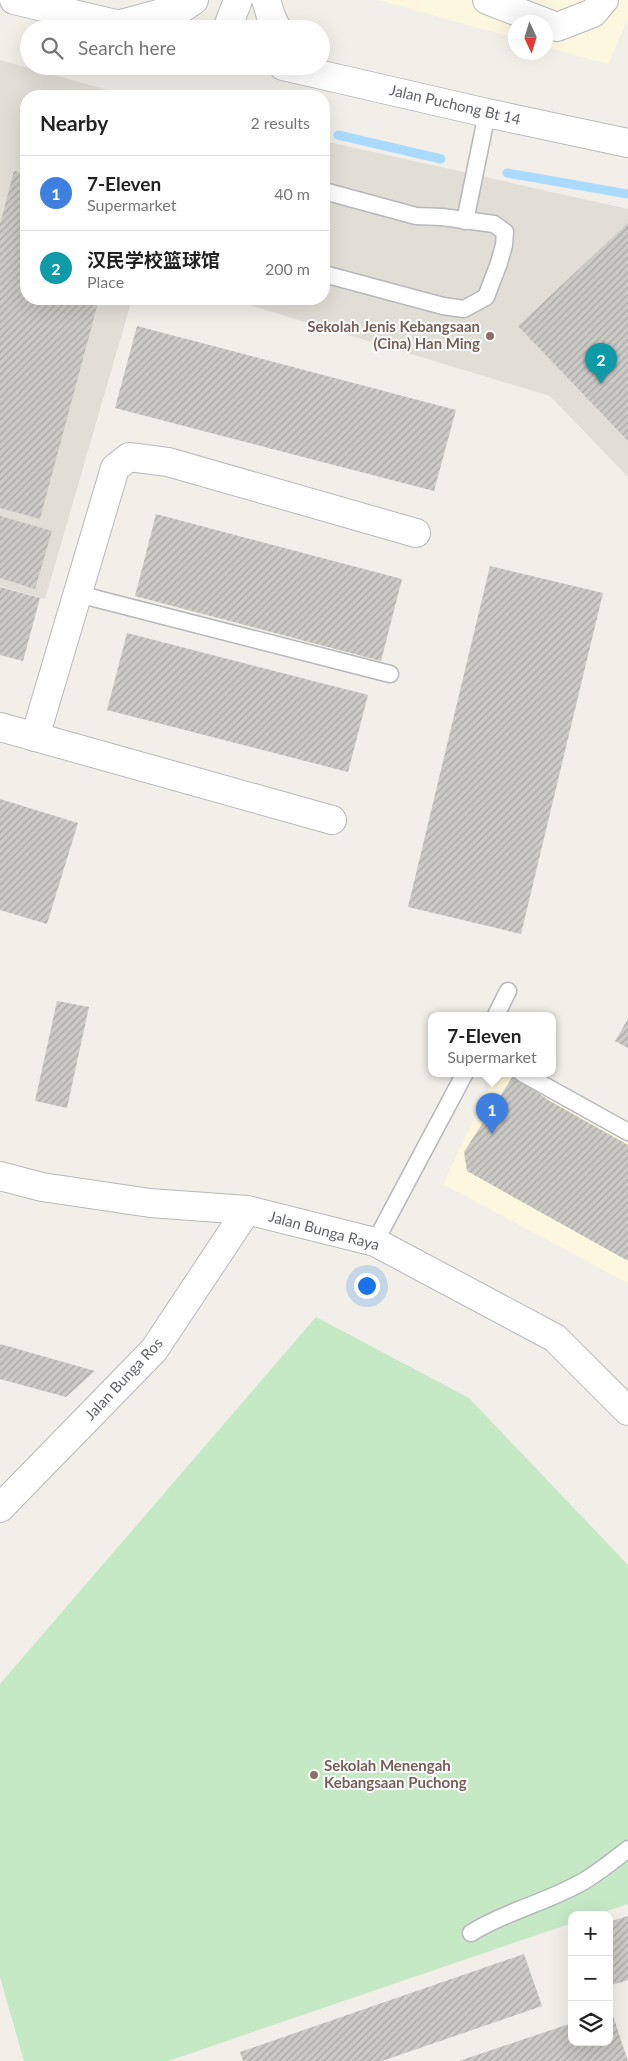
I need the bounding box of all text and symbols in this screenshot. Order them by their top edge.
north arrow [508,15,553,60]
search box [20,20,330,75]
icon: search [38,34,66,62]
text: Search here [78,36,176,59]
street label: Jalan Puchong Bt 14 [388,80,523,128]
text: Nearby [40,110,108,135]
text: 2 results [250,113,310,132]
text: 7-Eleven [87,172,161,195]
text: 1 [51,184,61,203]
text: 40 m [274,184,310,203]
text: Supermarket [87,195,176,214]
text: 汉民学校篮球馆 [87,248,220,271]
text: 2 [51,259,61,278]
text: 200 m [265,259,310,278]
text: Place [87,272,124,291]
place label: Sekolah Jenis Kebangsaan (Cina) Han Ming [307,317,480,352]
marker: Sekolah Jenis Kebangsaan (Cina) Han Ming [484,330,496,342]
pin: 2 [585,343,617,384]
popup [428,1012,556,1077]
text: 7-Eleven [447,1024,522,1047]
text: Supermarket [447,1047,537,1066]
pin: 1 [476,1093,508,1134]
street label: Jalan Bunga Raya [267,1207,381,1253]
your location [354,1273,380,1299]
street label: Jalan Bunga Ros [81,1333,166,1423]
place label: Sekolah Menengah Kebangsaan Puchong [324,1756,467,1791]
marker: Sekolah Menengah Kebangsaan Puchong [308,1769,320,1781]
map controls [568,1911,613,2046]
button: + [568,1911,613,1956]
button: − [568,1956,613,2001]
button: layers [568,2001,613,2046]

